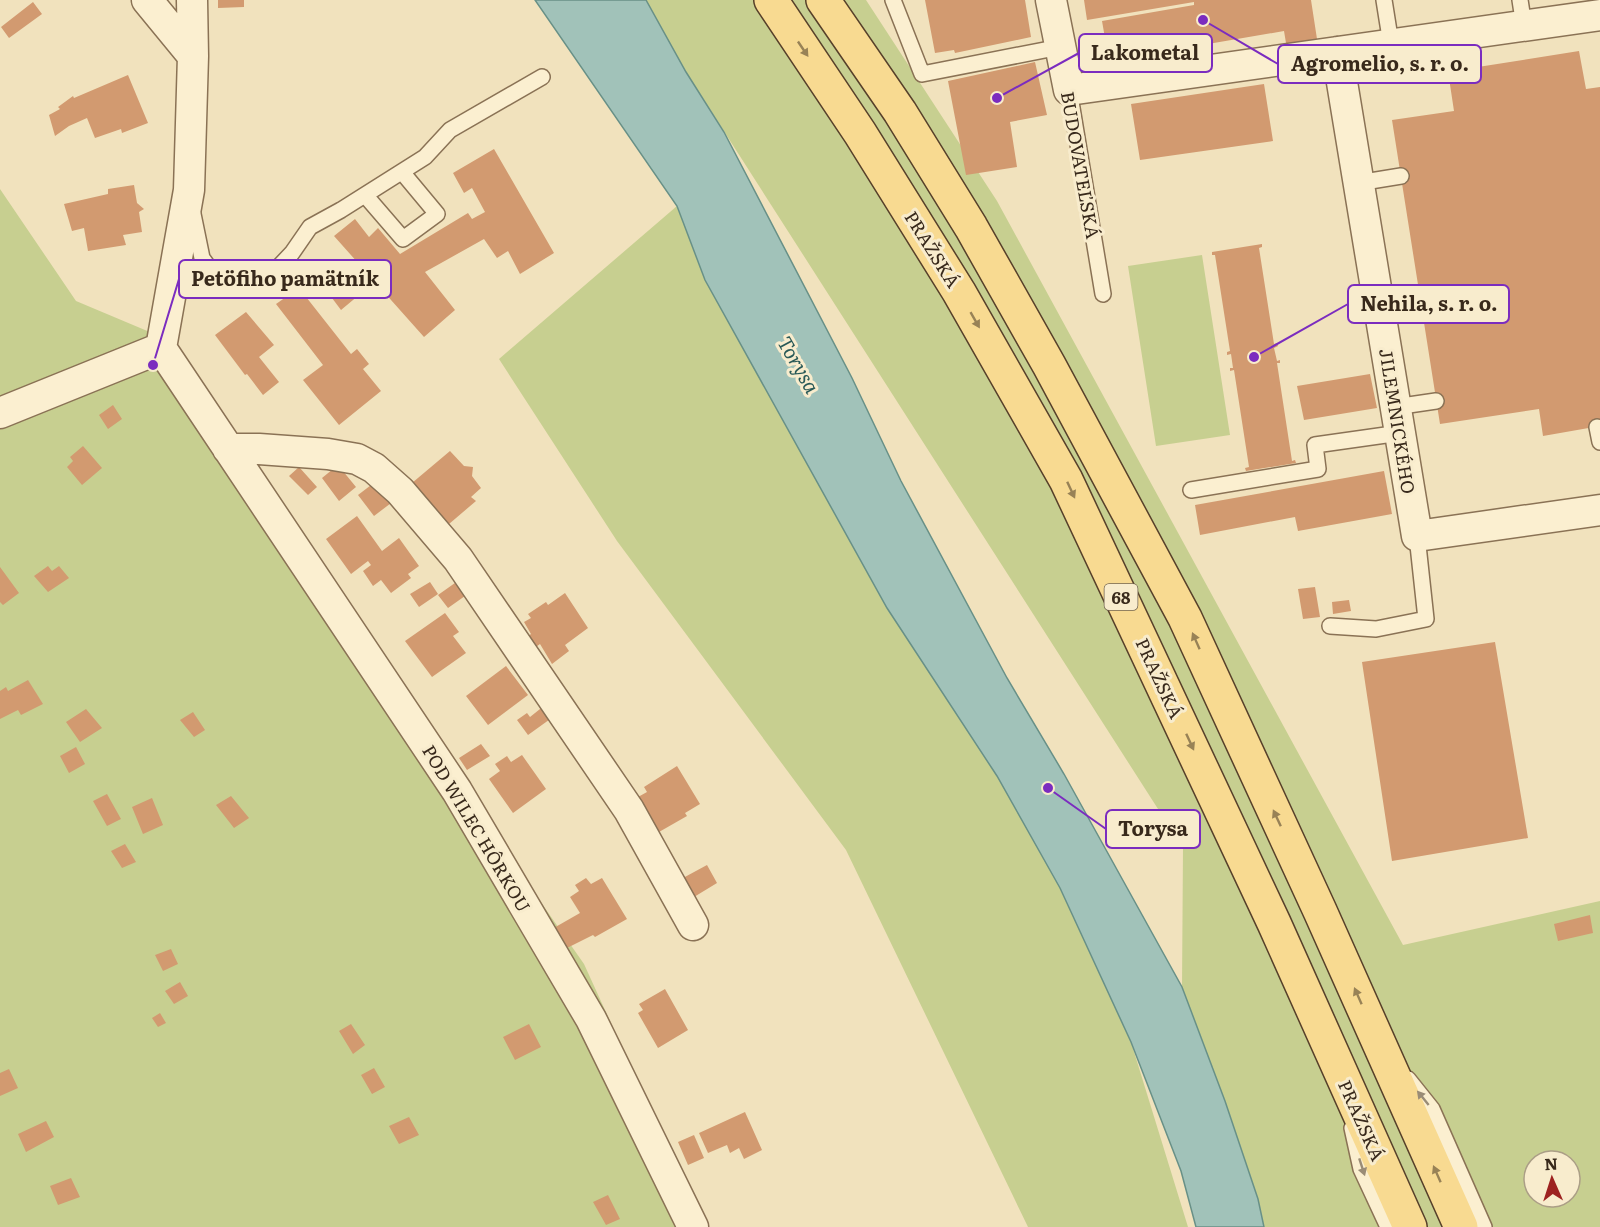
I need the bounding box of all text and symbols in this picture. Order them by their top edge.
callout: Lakometal [1079,34,1212,72]
text: Lakometal [1091,36,1199,66]
one-way arrow [797,40,809,56]
callout: Agromelio, s. r. o. [1278,45,1481,83]
text: Agromelio, s. r. o. [1291,47,1469,77]
street label: BUDOVATEĽSKÁ [1055,89,1107,241]
street label: PRAŽSKÁ [899,205,967,293]
callout: Petöfiho pamätník [179,260,391,298]
text: Petöfiho pamätník [191,262,380,292]
callout: Nehila, s. r. o. [1348,285,1509,323]
text: Nehila, s. r. o. [1360,287,1498,317]
one-way arrow [970,312,980,329]
water label: Torysa [772,330,829,399]
street label: JILEMNICKÉHO [1373,346,1423,496]
one-way arrow [1066,481,1075,498]
road number: 68 [1104,584,1138,610]
one-way arrow [1191,632,1200,649]
street label: PRAŽSKÁ [1130,633,1190,723]
one-way arrow [1185,733,1195,751]
street label: POD WILEC HÔRKOU [416,739,538,917]
callout: Torysa [1106,810,1200,848]
one-way arrow [1272,810,1281,827]
text: Torysa [1118,812,1189,842]
one-way arrow [1353,987,1362,1004]
street label: PRAŽSKÁ [1332,1075,1392,1165]
one-way arrow [1418,1091,1430,1106]
north arrow [1522,1149,1582,1209]
text: N [1544,1151,1559,1175]
one-way arrow [1358,1158,1367,1176]
one-way arrow [1433,1165,1442,1182]

